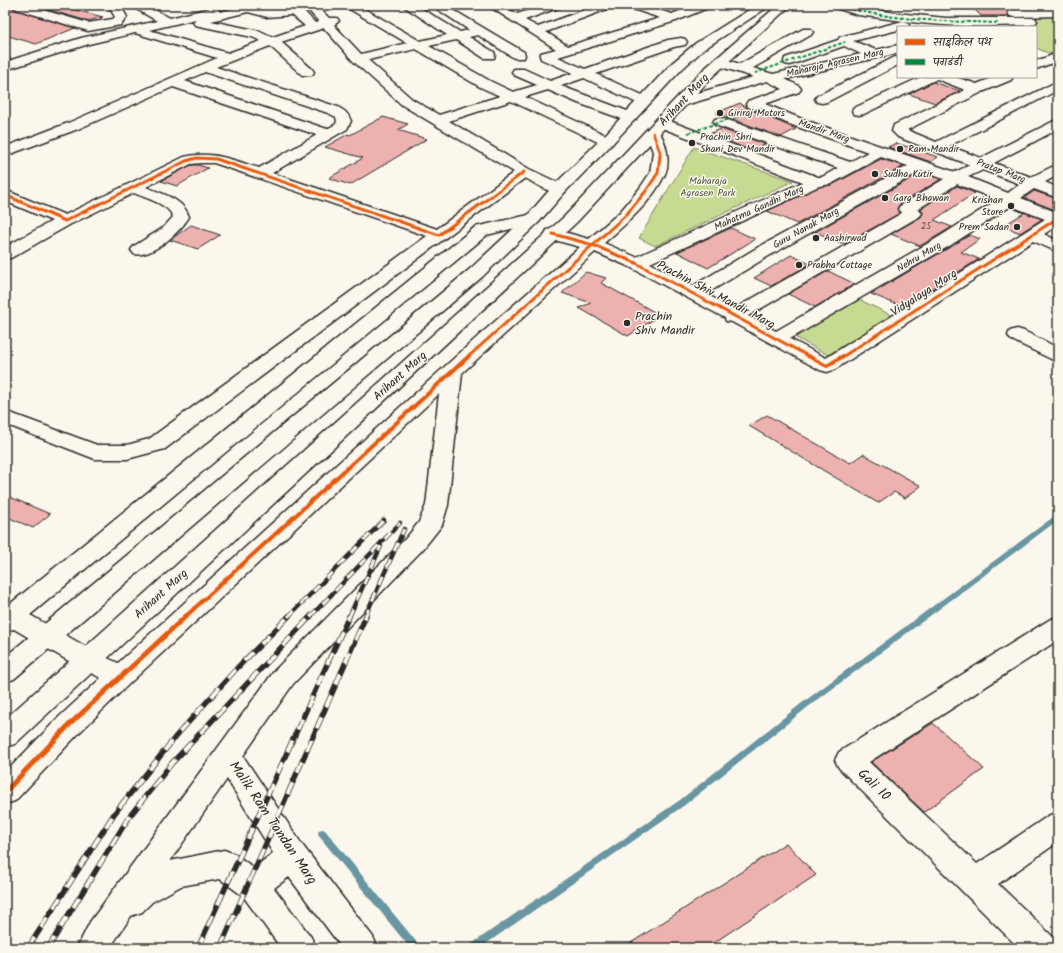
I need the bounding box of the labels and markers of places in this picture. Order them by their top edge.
place label: Giriraj Motors [728,105,786,121]
marker: Giriraj Motors [715,108,725,118]
place label: Prachin Shri Shani Dev Mandir [700,129,776,157]
marker: Prachin Shri Shani Dev Mandir [687,138,697,148]
place label: Ram Mandir [908,141,960,157]
marker: Ram Mandir [895,144,905,154]
place label: Sudha Kutir [883,166,933,182]
marker: Sudha Kutir [870,169,880,179]
place label: Garg Bhawan [893,190,949,206]
place label: Krishan Store [972,192,1003,220]
marker: Garg Bhawan [880,193,890,203]
marker: Krishan Store [1006,201,1016,211]
place label: Prem Sadan [959,219,1009,235]
marker: Prem Sadan [1012,222,1022,232]
place label: Aashirwad [824,230,868,246]
marker: Aashirwad [811,233,821,243]
place label: Prabha Cottage [807,257,872,273]
marker: Prabha Cottage [794,260,804,270]
place label: Prachin Shiv Mandir [635,309,695,337]
marker: Prachin Shiv Mandir [622,318,632,328]

